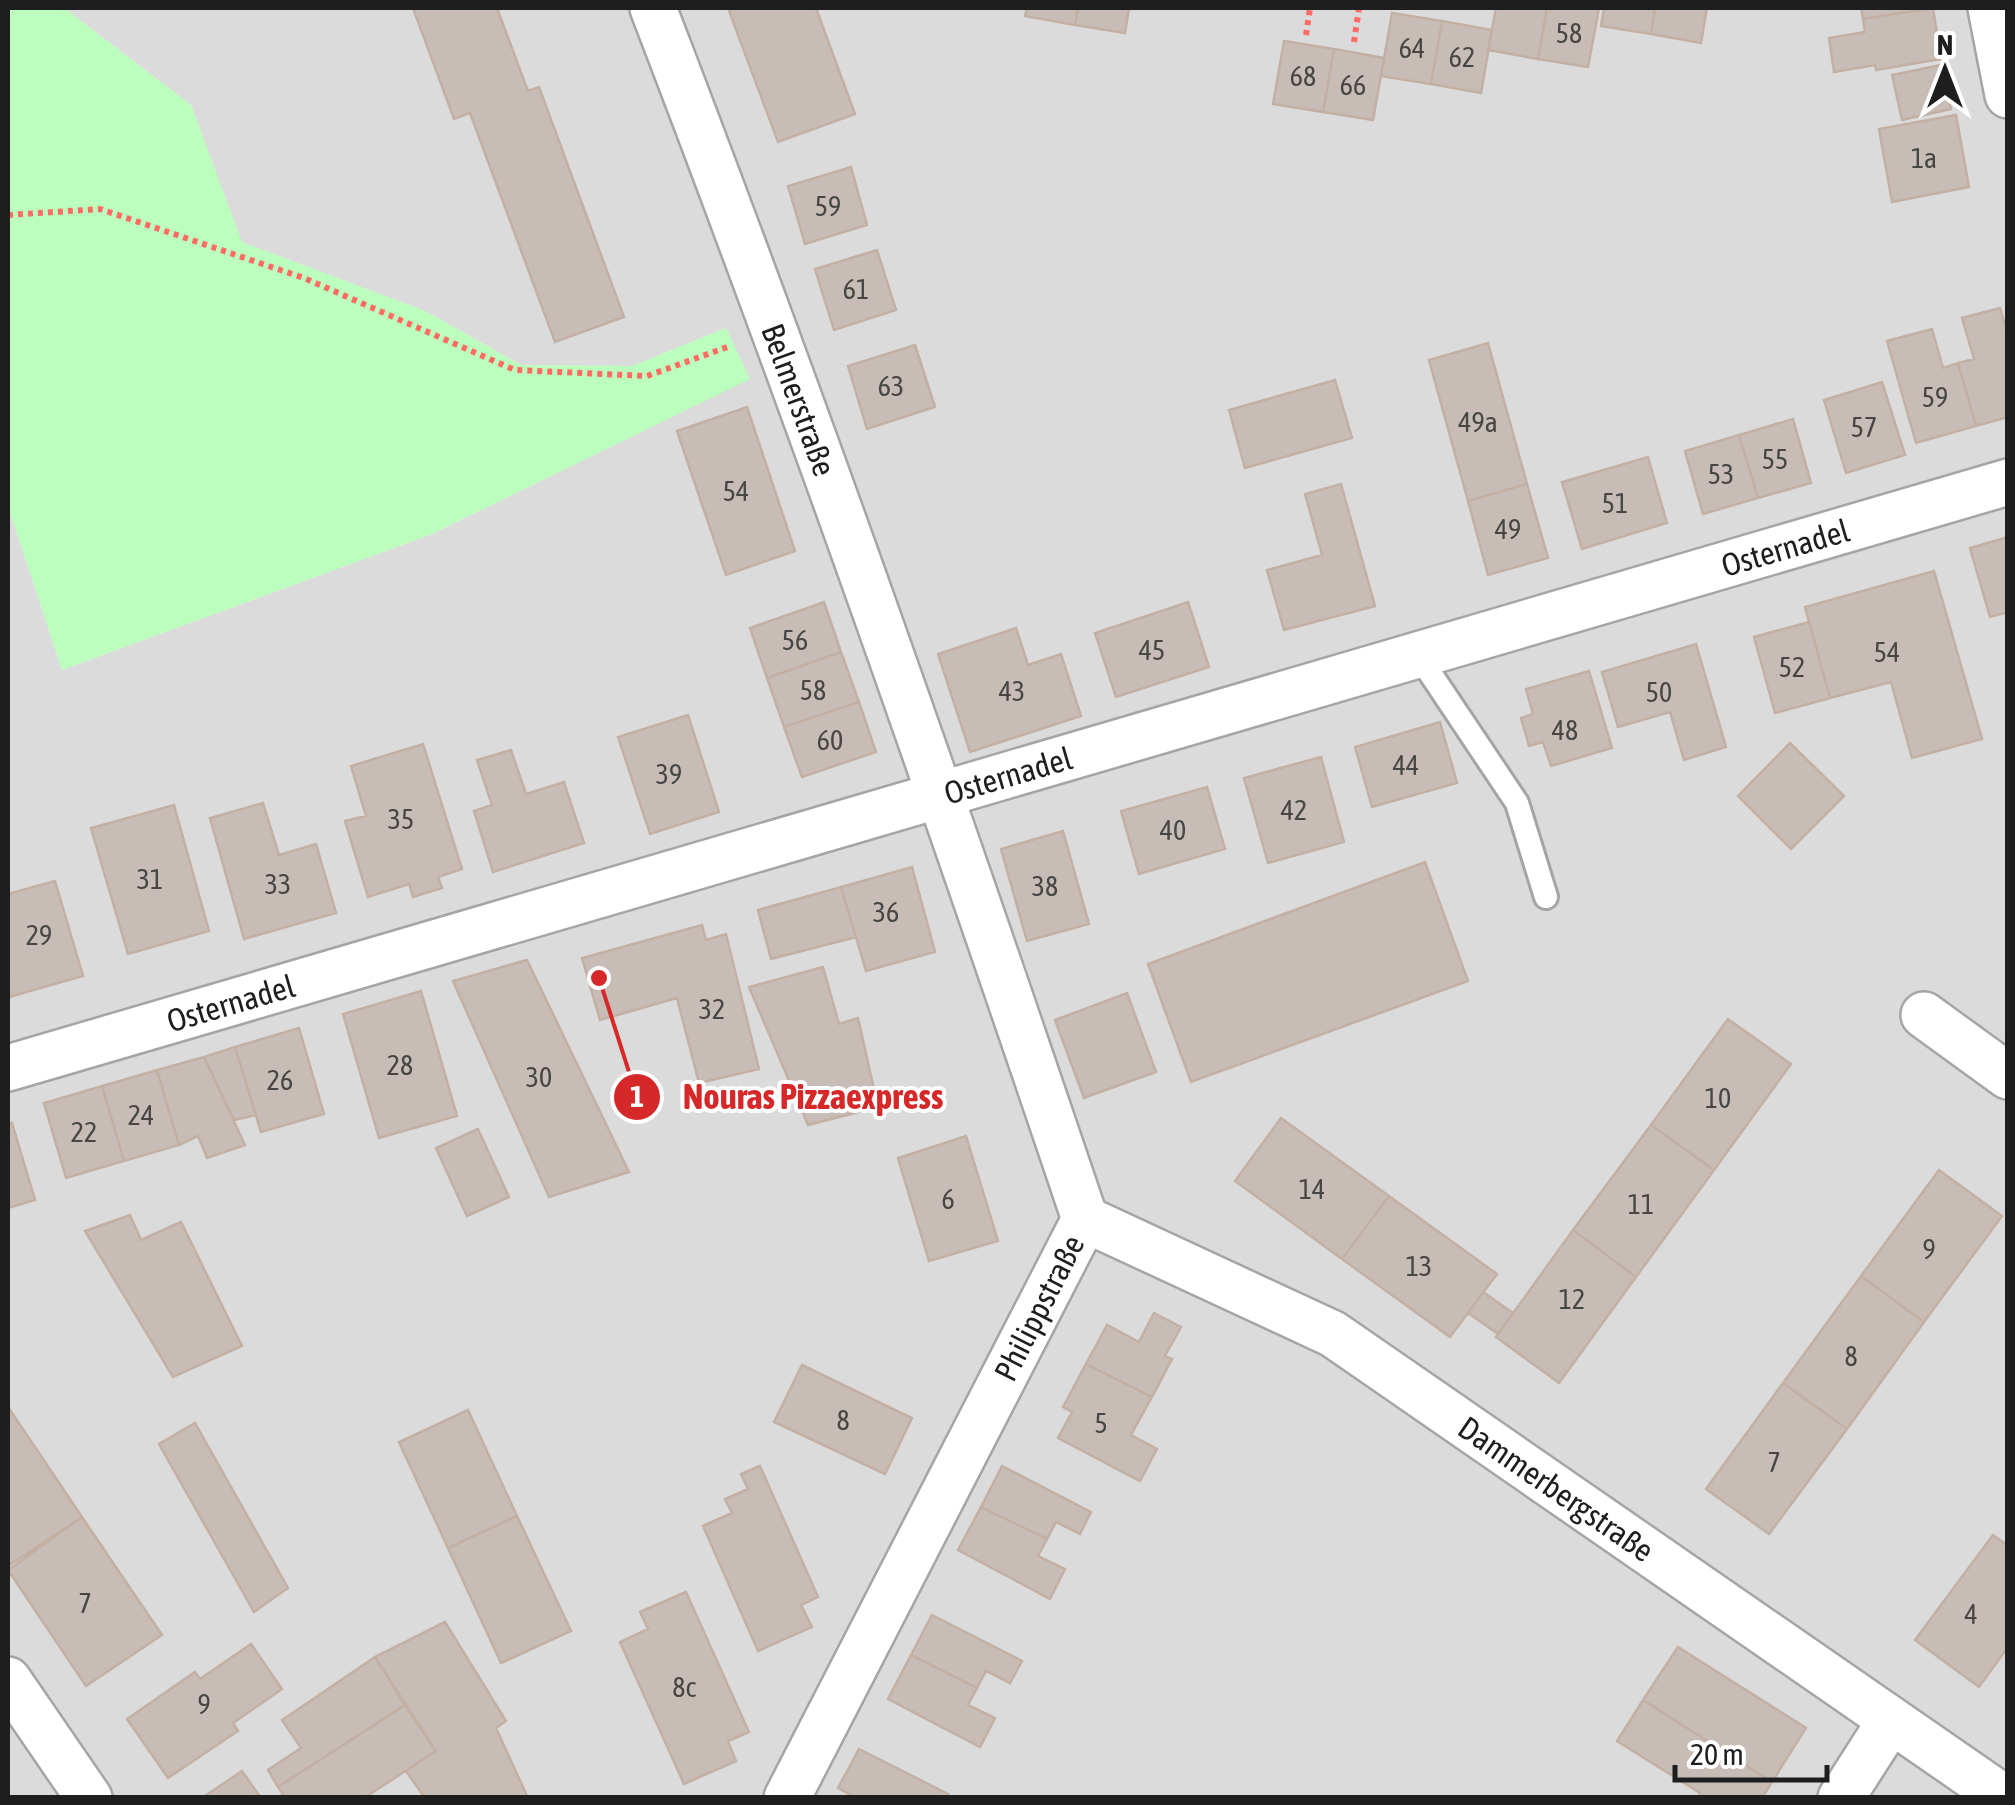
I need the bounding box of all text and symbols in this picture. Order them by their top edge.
house number: 58 [1556,17,1582,49]
north arrow [1895,20,1995,120]
text: N [1937,29,1953,61]
house number: 64 [1399,32,1425,64]
house number: 62 [1449,41,1475,73]
house number: 68 [1290,60,1316,92]
house number: 66 [1340,69,1366,101]
house number: 1a [1911,142,1937,174]
house number: 59 [815,190,841,222]
house number: 61 [843,273,869,305]
street label: Belmerstraße [755,318,844,481]
house number: 63 [878,370,904,402]
house number: 59 [1922,381,1948,413]
house number: 49a [1458,406,1498,438]
house number: 57 [1851,411,1877,443]
house number: 55 [1762,443,1788,475]
house number: 53 [1708,458,1734,490]
house number: 54 [723,475,749,507]
house number: 51 [1602,487,1628,519]
street label: Osternadel [1717,511,1854,583]
house number: 49 [1495,513,1521,545]
house number: 56 [782,624,808,656]
house number: 45 [1139,634,1165,666]
house number: 54 [1874,636,1900,668]
house number: 52 [1779,651,1805,683]
house number: 58 [800,674,826,706]
house number: 43 [999,675,1025,707]
house number: 50 [1646,676,1672,708]
house number: 48 [1552,714,1578,746]
house number: 60 [817,724,843,756]
street label: Osternadel [940,739,1077,811]
house number: 44 [1393,749,1419,781]
house number: 39 [656,758,682,790]
house number: 42 [1281,794,1307,826]
house number: 35 [388,803,414,835]
house number: 40 [1160,814,1186,846]
house number: 31 [137,863,163,895]
house number: 33 [265,868,291,900]
house number: 38 [1032,870,1058,902]
house number: 36 [873,896,899,928]
house number: 29 [26,919,52,951]
street label: Osternadel [162,966,299,1039]
house number: 32 [699,993,725,1025]
house number: 28 [387,1049,413,1081]
house number: 30 [526,1061,552,1093]
house number: 26 [267,1064,293,1096]
callout: Nouras Pizzaexpress [612,1064,963,1129]
text: Nouras Pizzaexpress [683,1076,943,1116]
text: 1 [630,1079,644,1113]
house number: 10 [1705,1082,1731,1114]
house number: 24 [128,1099,154,1131]
house number: 22 [71,1116,97,1148]
house number: 14 [1299,1173,1325,1205]
house number: 6 [941,1183,955,1215]
house number: 11 [1628,1188,1654,1220]
street label: Philippstraße [987,1229,1091,1387]
house number: 9 [1922,1233,1936,1265]
house number: 13 [1406,1250,1432,1282]
house number: 12 [1559,1283,1585,1315]
house number: 8 [1844,1340,1858,1372]
house number: 8 [836,1404,850,1436]
house number: 5 [1094,1407,1108,1439]
street label: Dammerbergstraße [1452,1408,1661,1569]
house number: 7 [1767,1446,1781,1478]
house number: 7 [78,1587,92,1619]
house number: 4 [1964,1598,1978,1630]
house number: 8c [672,1671,696,1703]
house number: 9 [197,1688,211,1720]
scale bar [1675,1720,1828,1782]
text: 20 m [1690,1737,1744,1771]

